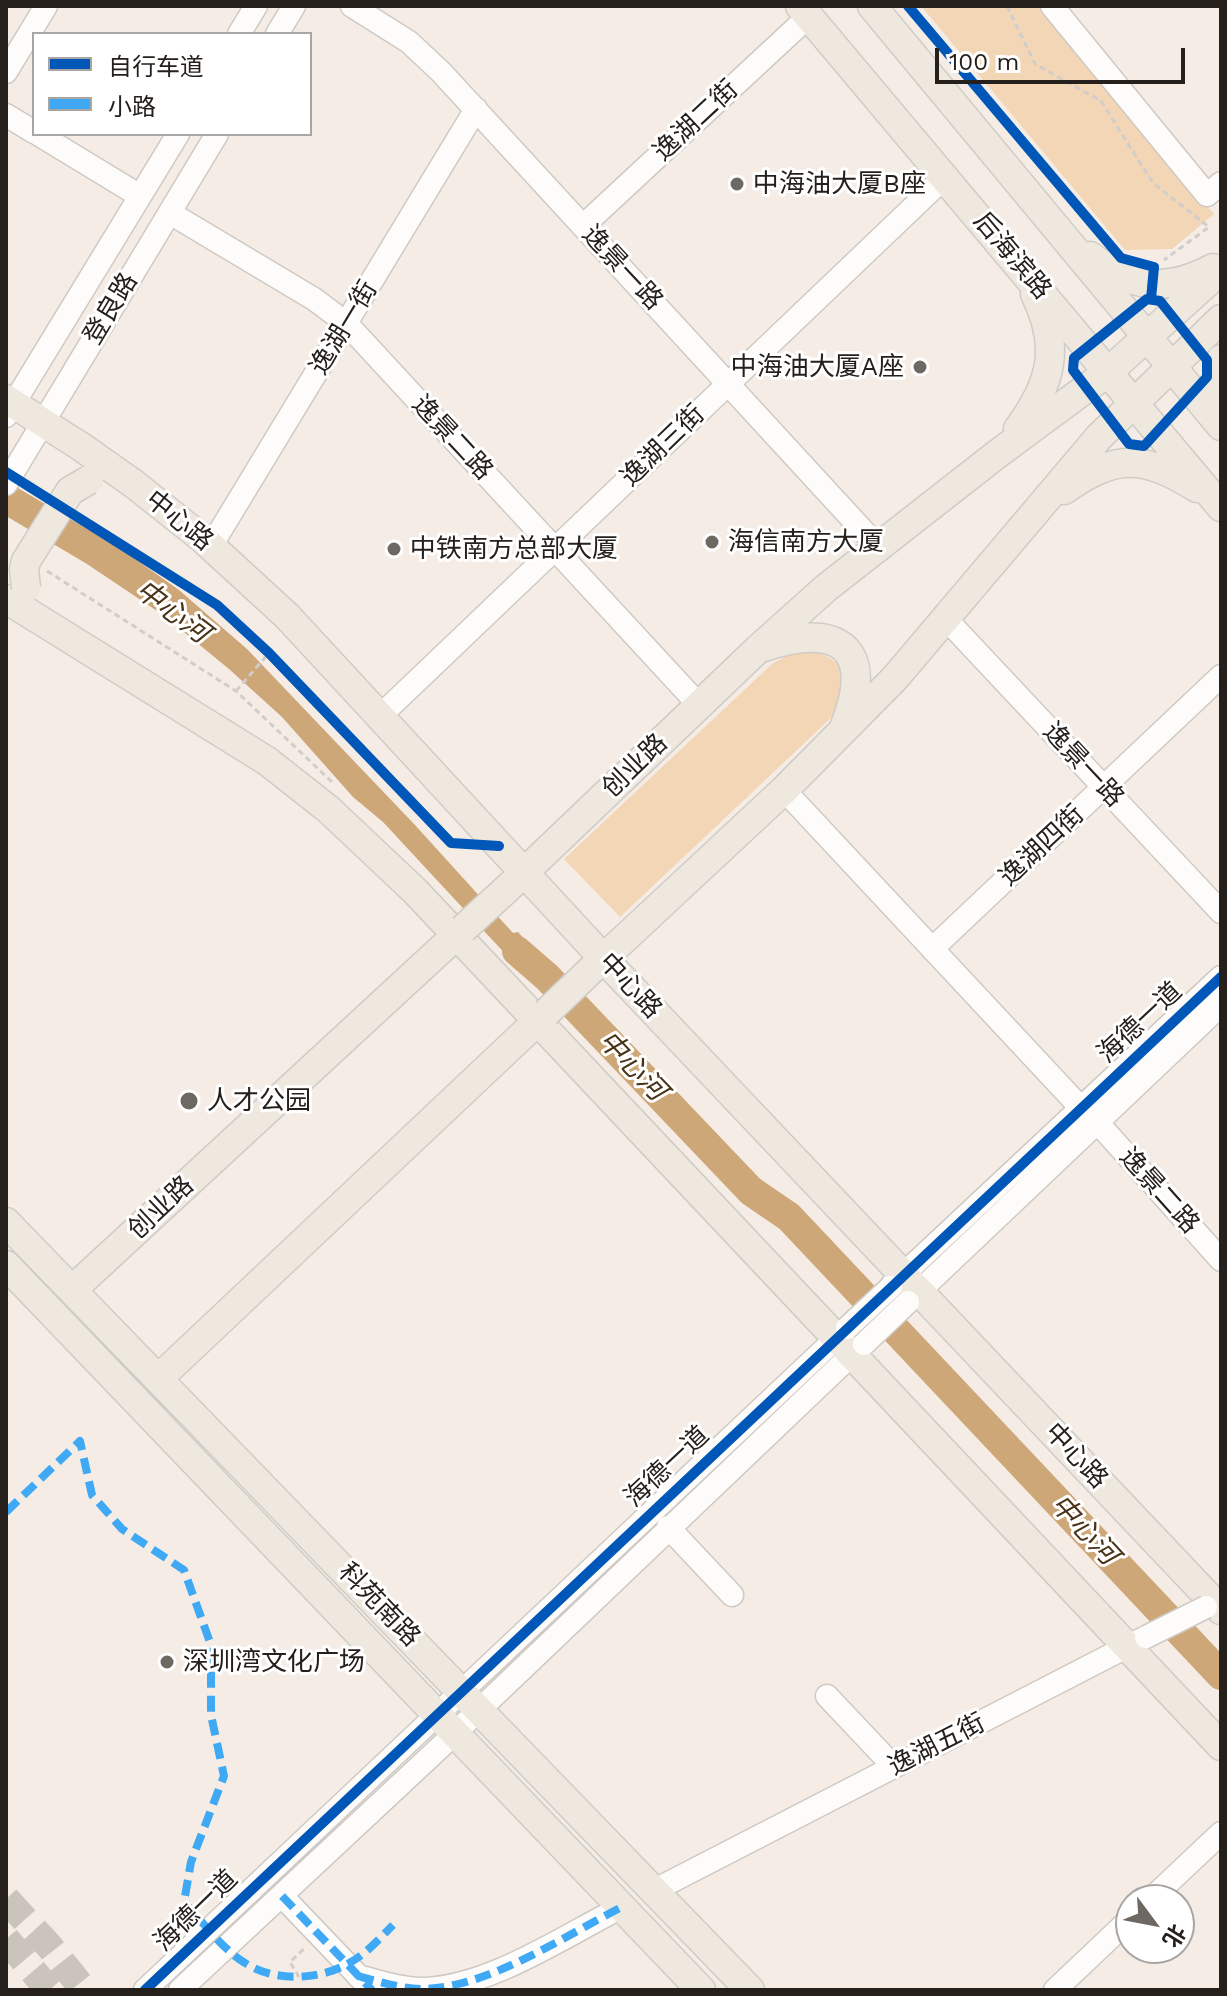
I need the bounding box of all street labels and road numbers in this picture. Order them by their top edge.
street label: 逸湖二街 [647,74,745,168]
street label: 后海滨路 [967,206,1057,306]
street label: 逸景一路 [575,219,669,317]
street label: 登良路 [78,268,144,350]
street label: 逸湖一街 [304,275,384,381]
street label: 逸景二路 [405,389,499,487]
street label: 逸湖三街 [615,399,711,493]
street label: 中心路 [139,484,219,558]
street label: 逸景一路 [1036,716,1130,814]
street label: 创业路 [596,728,674,804]
street label: 逸湖四街 [993,799,1091,893]
street label: 中心路 [592,947,668,1025]
street label: 海德一道 [1091,976,1189,1070]
street label: 逸景二路 [1113,1142,1205,1240]
street label: 创业路 [122,1170,200,1246]
street label: 中心路 [1038,1417,1114,1495]
street label: 海德一道 [618,1420,716,1514]
street label: 科苑南路 [332,1557,426,1653]
street label: 逸湖五街 [884,1707,990,1783]
street label: 海德一道 [148,1864,244,1958]

